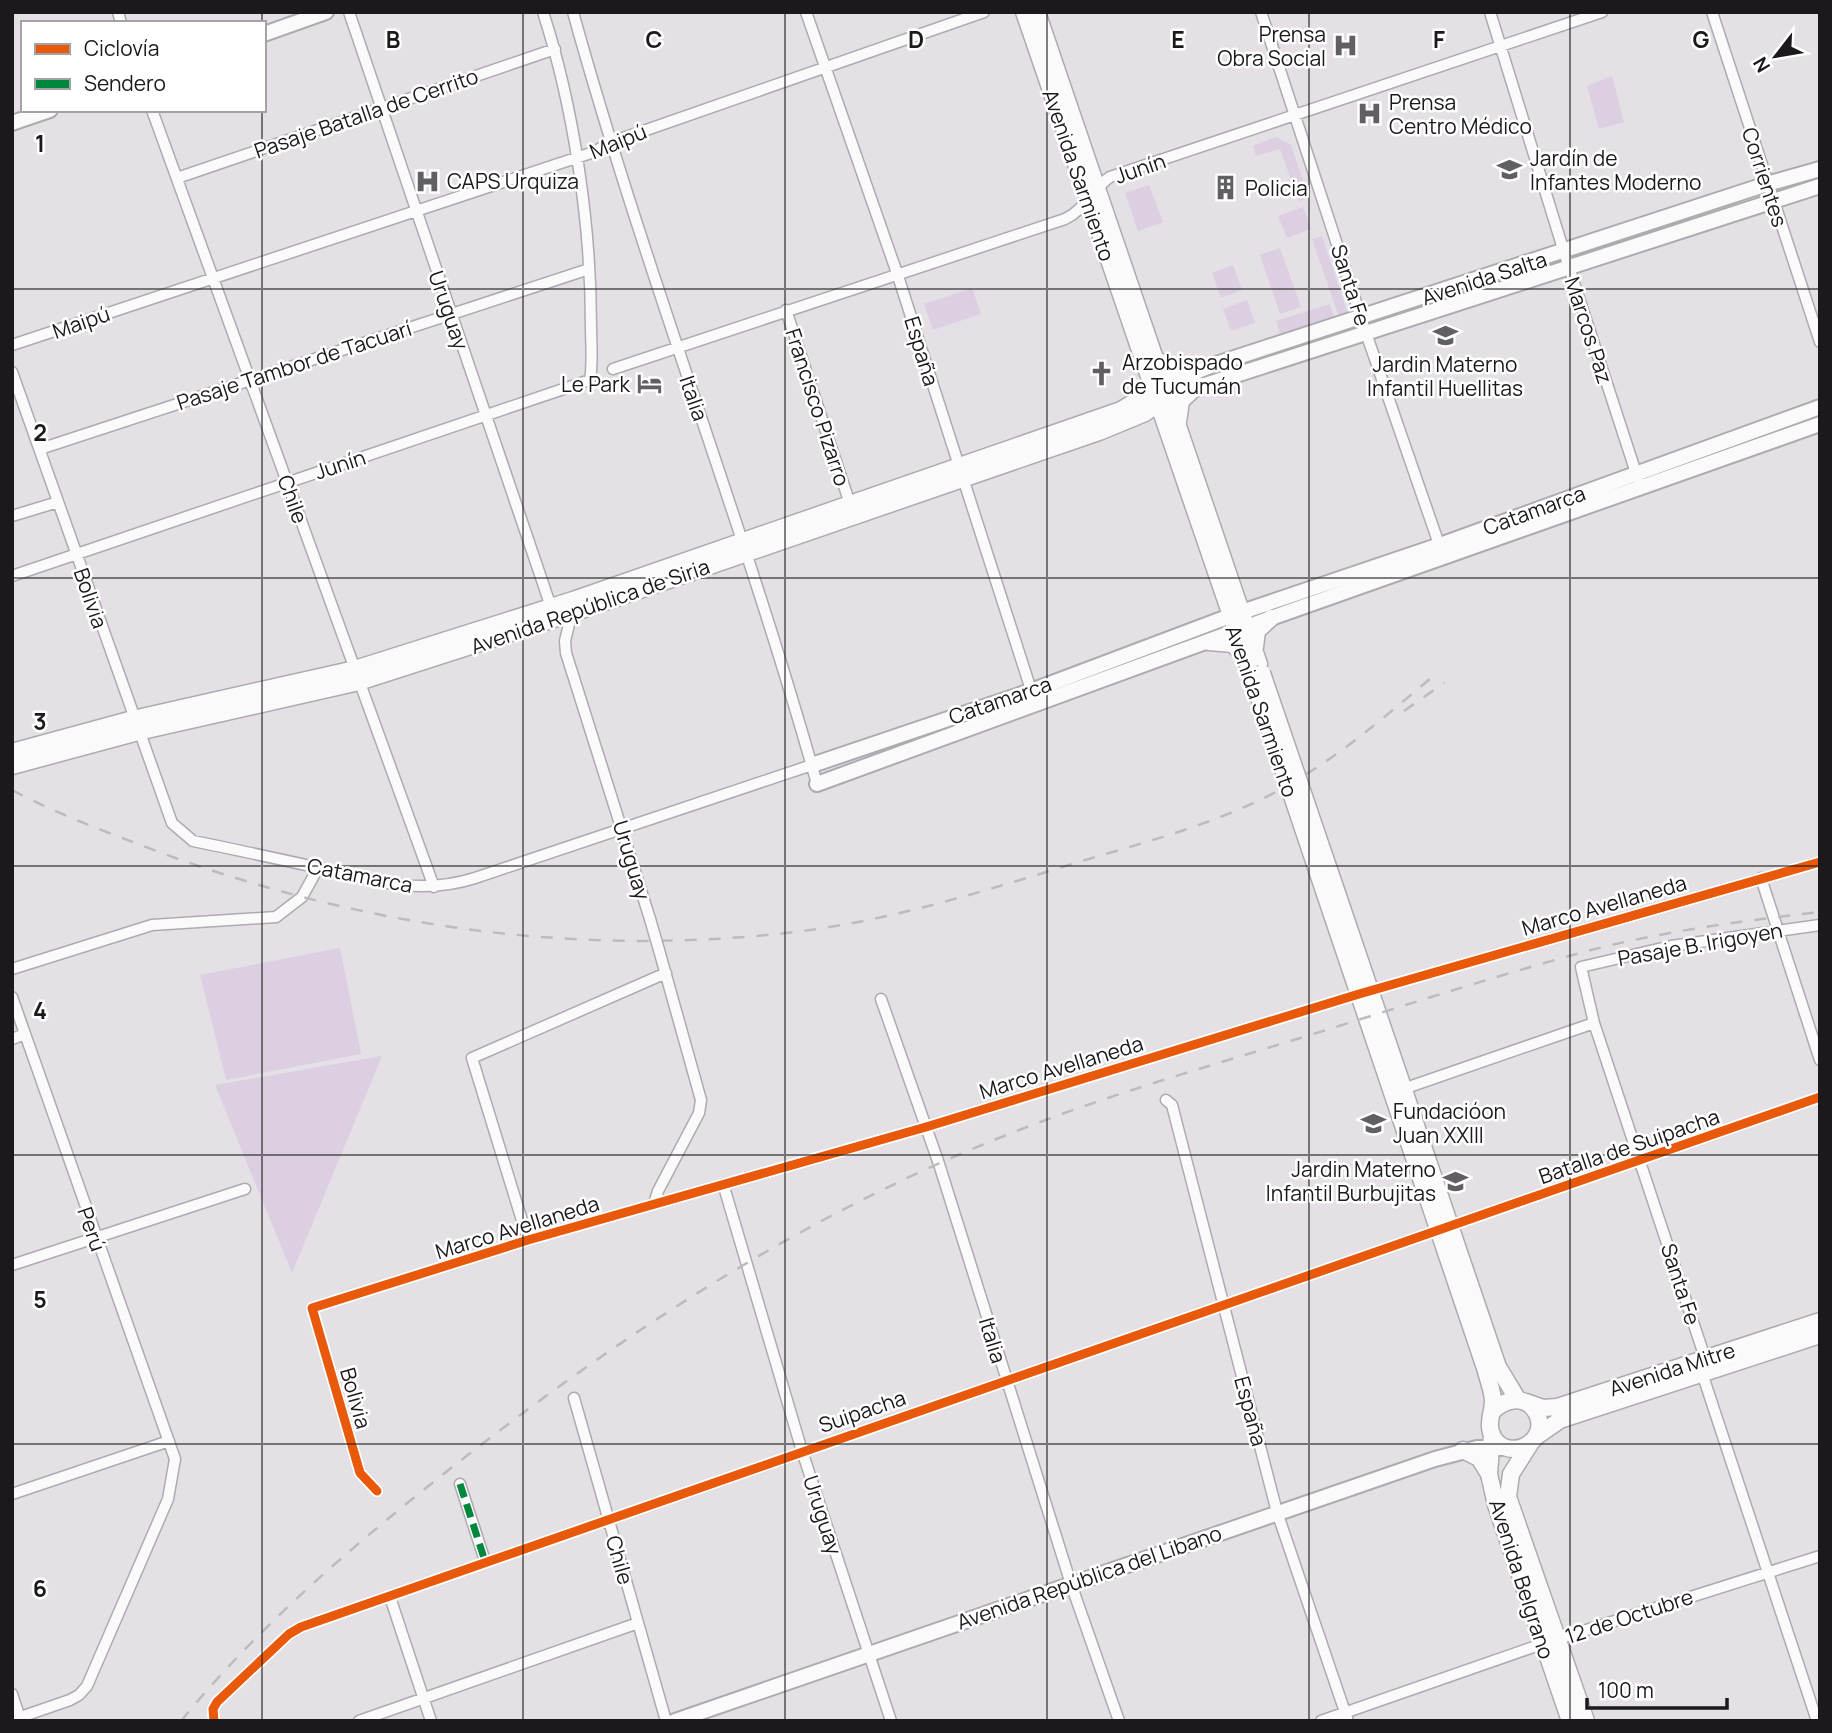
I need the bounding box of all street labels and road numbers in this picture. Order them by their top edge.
street label: Pasaje Batalla de Cerrito [250,61,482,165]
street label: Avenida Sarmiento [1036,85,1122,265]
street label: Maipú [585,117,651,165]
street label: Corrientes [1736,124,1794,230]
street label: Junín [1111,146,1169,190]
street label: Santa Fe [1325,241,1377,329]
street label: Avenida Salta [1418,245,1550,311]
street label: Uruguay [422,267,476,353]
street label: Marcos Paz [1559,273,1619,387]
street label: Maipú [48,299,114,345]
street label: España [898,313,946,389]
street label: Pasaje Tambor de Tacuarí [173,314,415,416]
street label: Francisco Pizarro [779,325,857,489]
street label: Italia [673,371,715,425]
street label: Junín [311,443,369,485]
street label: Chile [271,471,315,527]
street label: Catamarca [1479,479,1589,541]
street label: Avenida República de Siria [467,552,713,660]
street label: Bolivia [68,564,114,632]
street label: Avenida Sarmiento [1219,621,1305,801]
street label: Catamarca [945,669,1055,731]
street label: Uruguay [607,817,657,903]
street label: Catamarca [305,851,415,899]
street label: Marco Avellaneda [1519,868,1689,942]
street label: Pasaje B. Irigoyen [1615,916,1785,972]
street label: Marco Avellaneda [976,1029,1146,1105]
street label: Batalla de Suipacha [1535,1102,1723,1190]
street label: Marco Avellaneda [432,1189,602,1265]
street label: Perú [71,1203,113,1255]
street label: Santa Fe [1655,1240,1707,1328]
street label: Italia [973,1314,1013,1366]
street label: Avenida Mitre [1605,1335,1739,1403]
street label: Bolivia [334,1364,378,1432]
street label: España [1228,1373,1274,1449]
street label: Suipacha [815,1383,909,1439]
street label: Uruguay [797,1472,849,1558]
street label: Avenida Belgrano [1483,1496,1561,1662]
street label: Avenida República del Libano [953,1518,1225,1636]
street label: Chile [600,1532,640,1588]
street label: 12 de Octubre [1561,1582,1697,1650]

